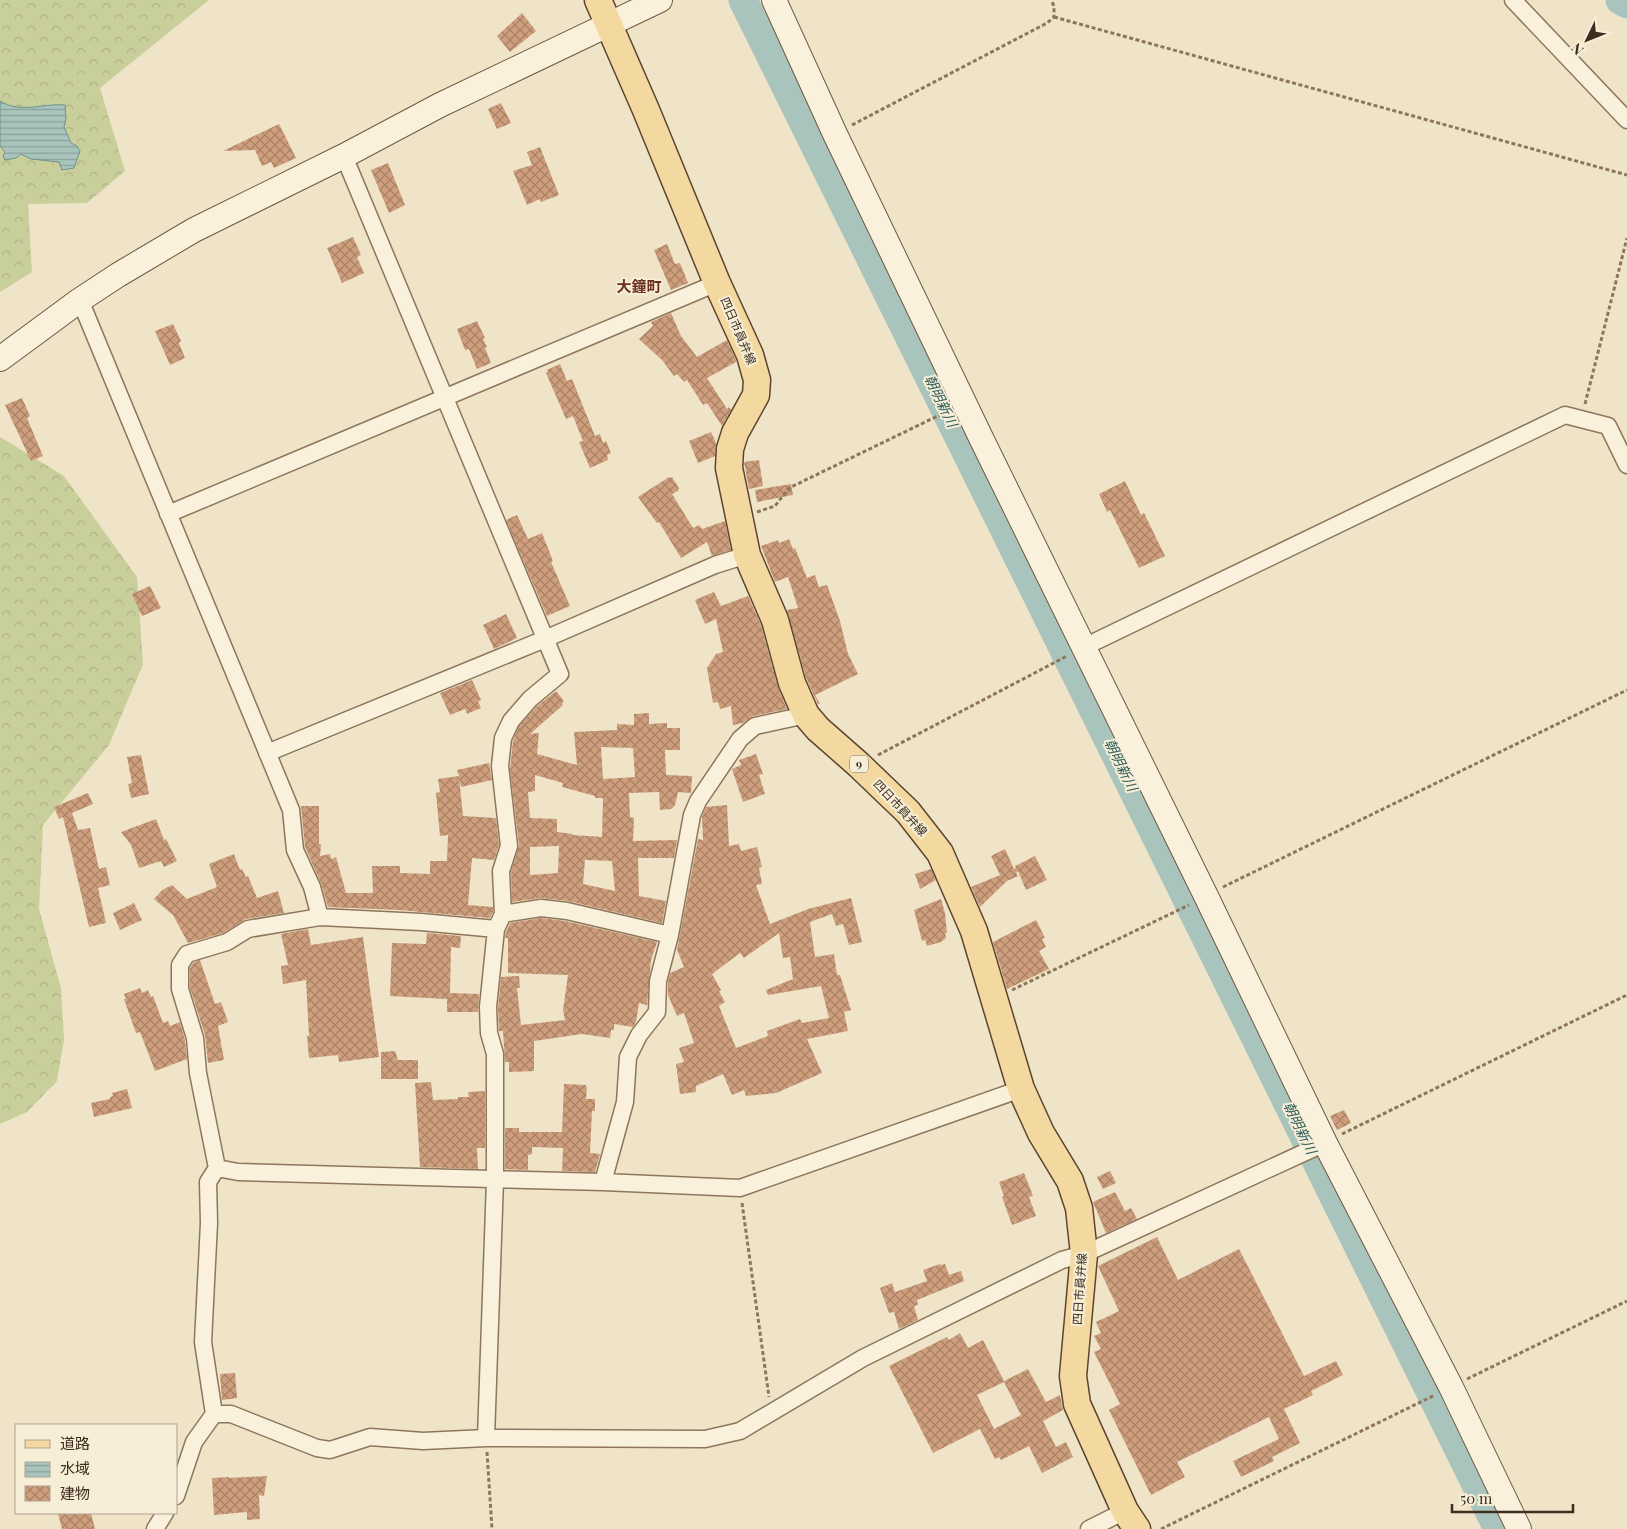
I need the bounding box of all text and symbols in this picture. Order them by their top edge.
north arrow [1562,15,1612,65]
text: N [1567,39,1588,59]
district label: 大鐘町 [616,276,662,296]
street label: 四日市員弁線 [717,294,760,367]
water label: 朝明新川 [921,371,963,432]
water label: 朝明新川 [1101,735,1143,796]
road number: 9 [850,756,868,772]
street label: 四日市員弁線 [870,776,931,839]
water label: 朝明新川 [1280,1098,1322,1159]
street label: 四日市員弁線 [1069,1252,1089,1325]
legend [15,1424,178,1514]
text: 道路 [60,1433,90,1453]
text: 水域 [60,1458,90,1478]
scale bar [1452,1482,1573,1514]
text: 建物 [60,1483,90,1503]
text: 50 m [1460,1488,1493,1508]

